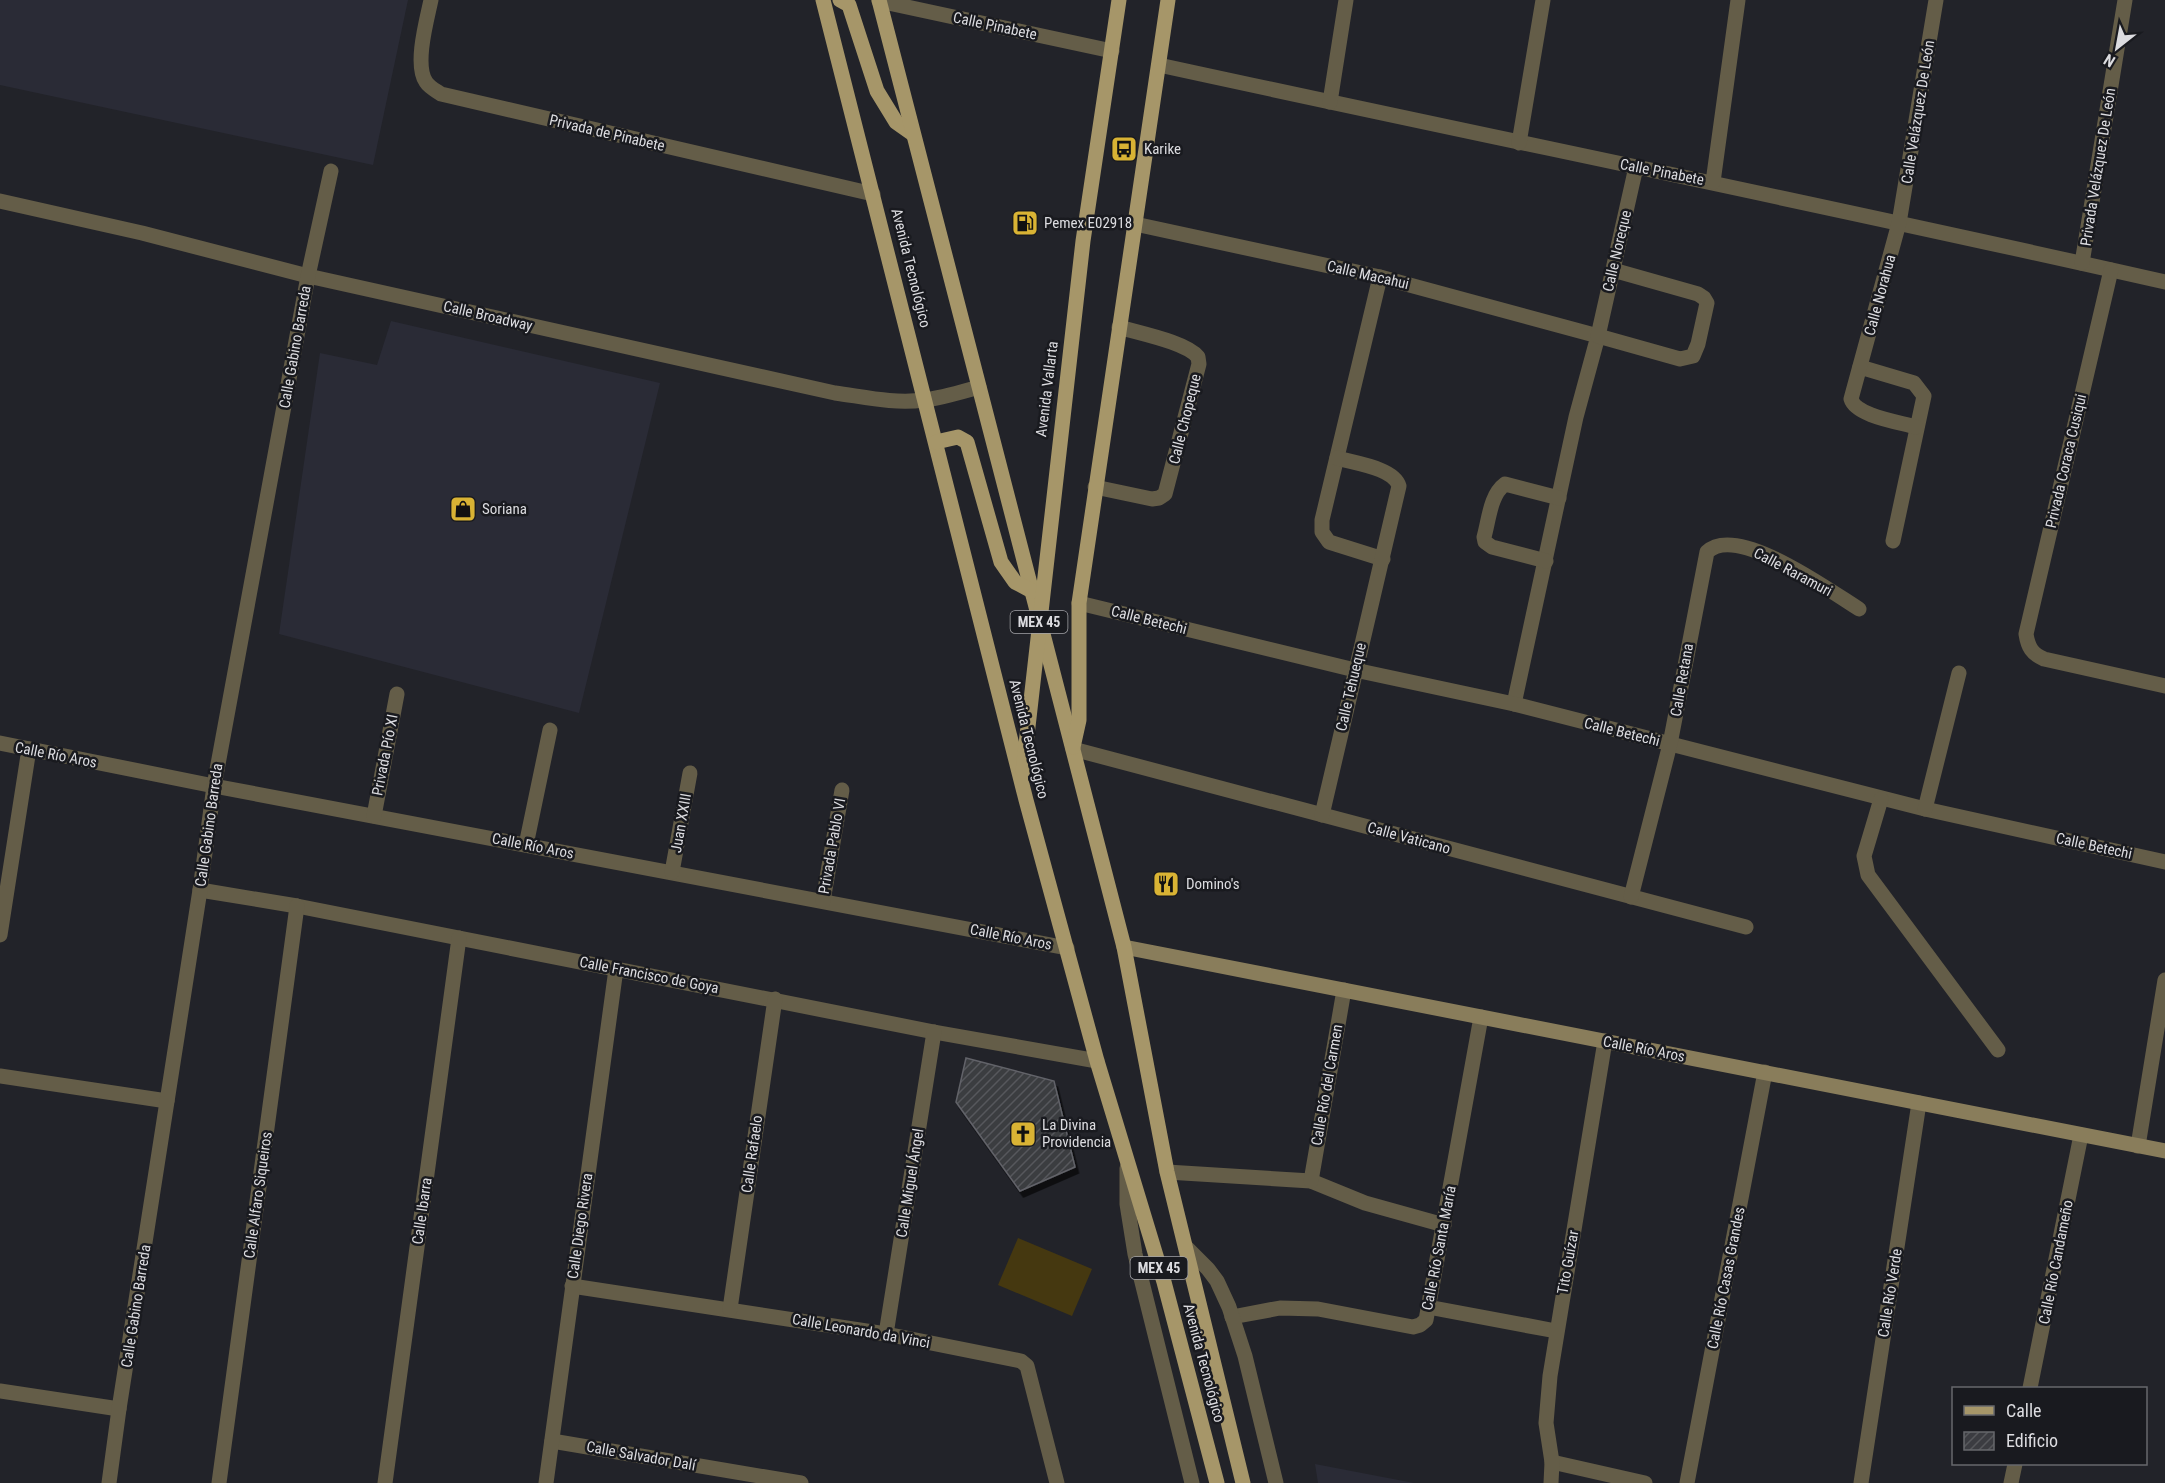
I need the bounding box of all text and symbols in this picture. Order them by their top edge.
street label: Calle Pinabete [951,8,1039,44]
north arrow [2087,18,2147,78]
street label: Calle Velázquez De León [1898,39,1938,185]
text: N [2100,50,2119,71]
street label: Privada Velázquez De León [2077,87,2119,247]
street label: Privada de Pinabete [548,111,666,155]
bus stop icon: Karike [1109,134,1139,164]
place label: Karike [1144,140,1181,158]
street label: Calle Pinabete [1618,155,1706,189]
street label: Avenida Tecnológico [887,207,935,329]
fuel station icon: Pemex E02918 [1010,208,1040,238]
street label: Calle Noreque [1599,208,1635,294]
place label: Pemex E02918 [1044,214,1132,232]
street label: Calle Norahua [1861,253,1899,337]
street label: Calle Macahui [1325,257,1411,293]
street label: Calle Gabino Barreda [275,284,315,410]
street label: Calle Broadway [442,297,534,335]
street label: Avenida Vallarta [1032,340,1062,438]
street label: Calle Chopeque [1165,372,1205,466]
street label: Privada Coraca Cusiqui [2042,392,2090,530]
shop icon: Soriana [448,494,478,524]
place label: Soriana [482,500,527,518]
street label: Calle Raramuri [1751,544,1835,600]
street label: Calle Betechi [1109,602,1189,638]
road number: MEX 45 [1010,611,1068,633]
street label: Calle Tehueque [1332,641,1370,733]
street label: Calle Retana [1667,642,1697,718]
street label: Avenida Tecnológico [1005,678,1053,800]
street label: Privada Pío XI [368,713,402,797]
street label: Calle Betechi [1582,714,1662,750]
street label: Calle Río Aros [14,738,99,772]
street label: Calle Gabino Barreda [191,762,227,888]
street label: Juan XXIII [667,792,695,854]
street label: Privada Pablo VI [815,797,849,895]
street label: Calle Vaticano [1366,818,1452,858]
street label: Calle Río Aros [491,829,576,863]
street label: Calle Betechi [2054,829,2134,863]
restaurant icon: Domino's [1151,869,1181,899]
place label: Domino's [1186,875,1240,893]
street label: Calle Río Aros [969,920,1054,954]
street label: Calle Francisco de Goya [578,953,720,997]
street label: Calle Río del Carmen [1307,1023,1347,1147]
street label: Calle Río Aros [1602,1032,1687,1066]
street label: Calle Rafaelo [738,1114,766,1194]
place label: La Divina Providencia [1042,1116,1111,1151]
church icon: La Divina Providencia [1008,1119,1038,1149]
street label: Calle Miguel Ángel [892,1127,928,1239]
street label: Calle Alfaro Siqueiros [240,1130,276,1259]
street label: Calle Diego Rivera [564,1172,596,1280]
street label: Calle Ibarra [408,1176,436,1246]
street label: Calle Río Santa María [1418,1184,1460,1312]
street label: Calle Río Candameño [2035,1198,2077,1326]
street label: Calle Río Casas Grandes [1703,1205,1749,1351]
street label: Tito Guízar [1554,1228,1583,1295]
street label: Calle Gabino Barreda [117,1243,155,1369]
street label: Calle Río Verde [1874,1247,1906,1339]
road number: MEX 45 [1130,1257,1188,1279]
street label: Avenida Tecnológico [1179,1302,1229,1424]
street label: Calle Leonardo da Vinci [791,1310,931,1352]
legend [1952,1387,2147,1465]
text: Calle [2006,1400,2042,1421]
text: Edificio [2006,1430,2058,1451]
street label: Calle Salvador Dalí [585,1438,698,1475]

